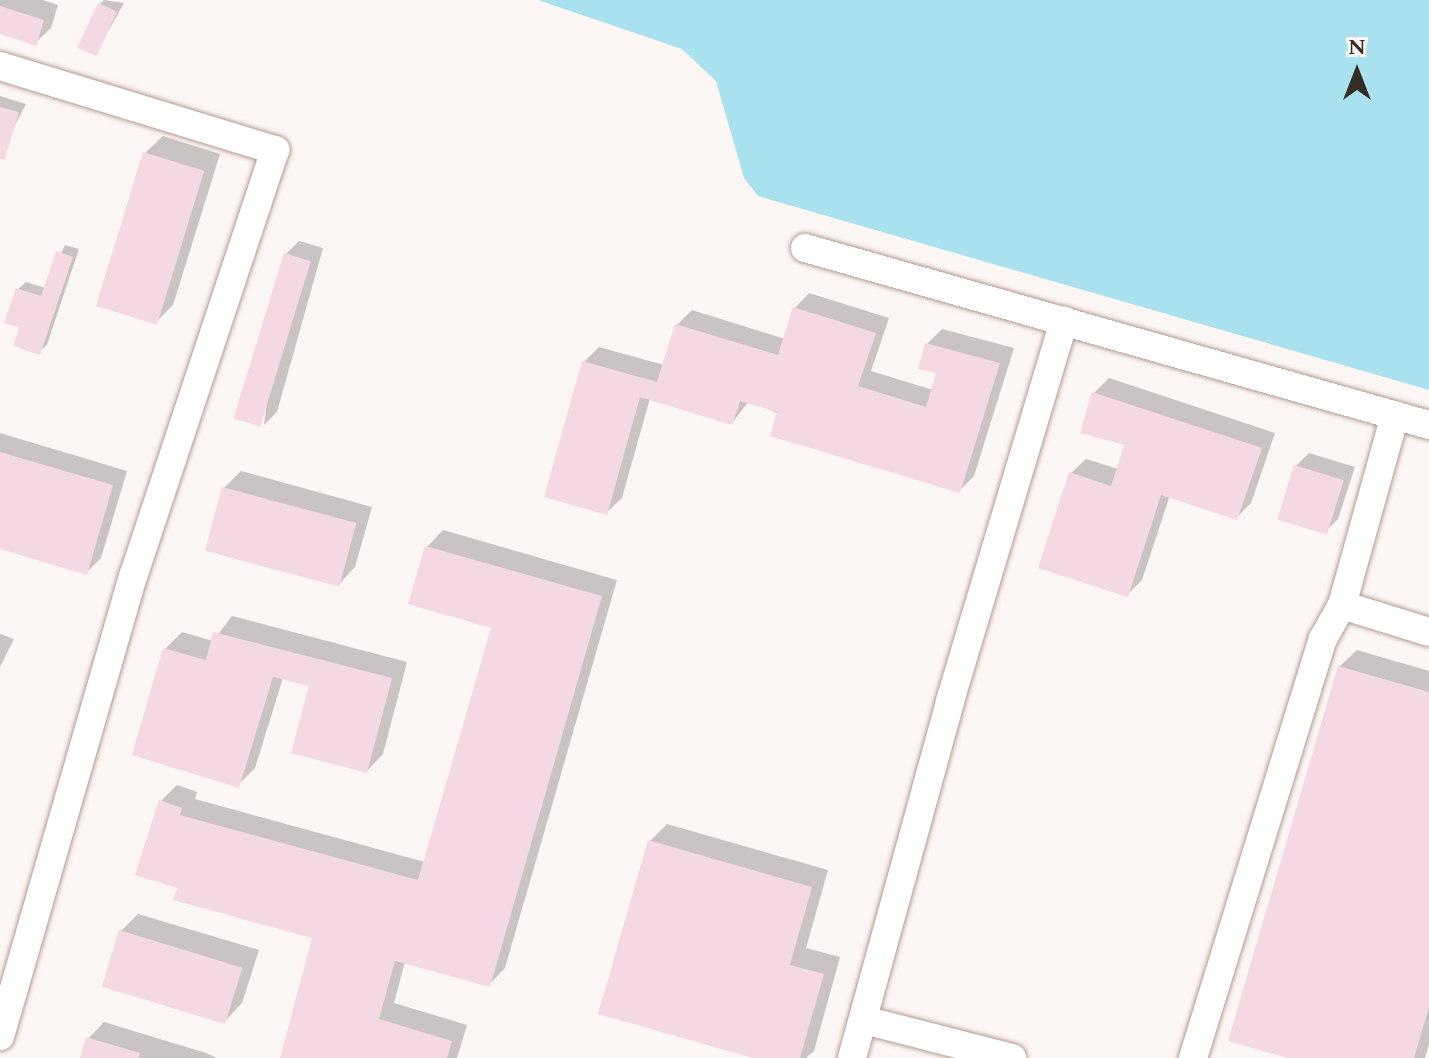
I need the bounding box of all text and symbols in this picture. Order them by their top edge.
text: N [1348,31,1366,64]
north arrow [1317,32,1397,112]

